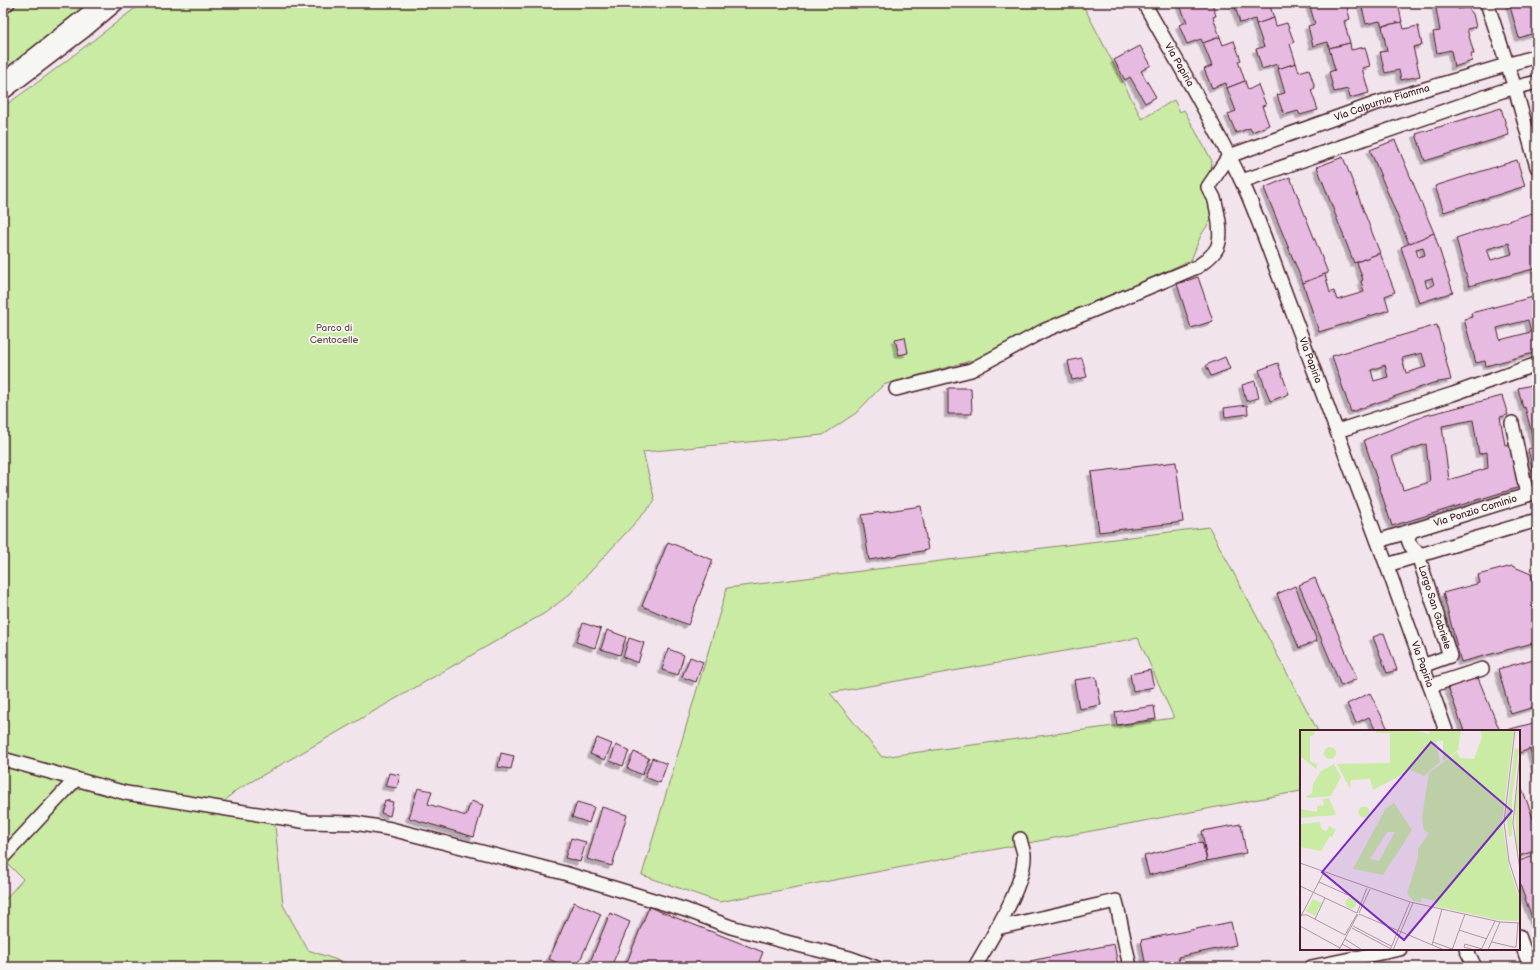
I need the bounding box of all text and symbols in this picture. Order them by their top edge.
street label: Via Papiria [1162,41,1197,89]
street label: Via Calpurnio Fiamma [1333,82,1431,124]
park label: Parco di Centocelle [310,322,358,346]
street label: Via Papiria [1296,336,1324,385]
street label: Via Ponzio Cominio [1432,492,1519,529]
street label: Largo San Gabriele [1416,564,1454,651]
street label: Via Papiria [1408,640,1436,689]
inset map [1300,730,1520,950]

